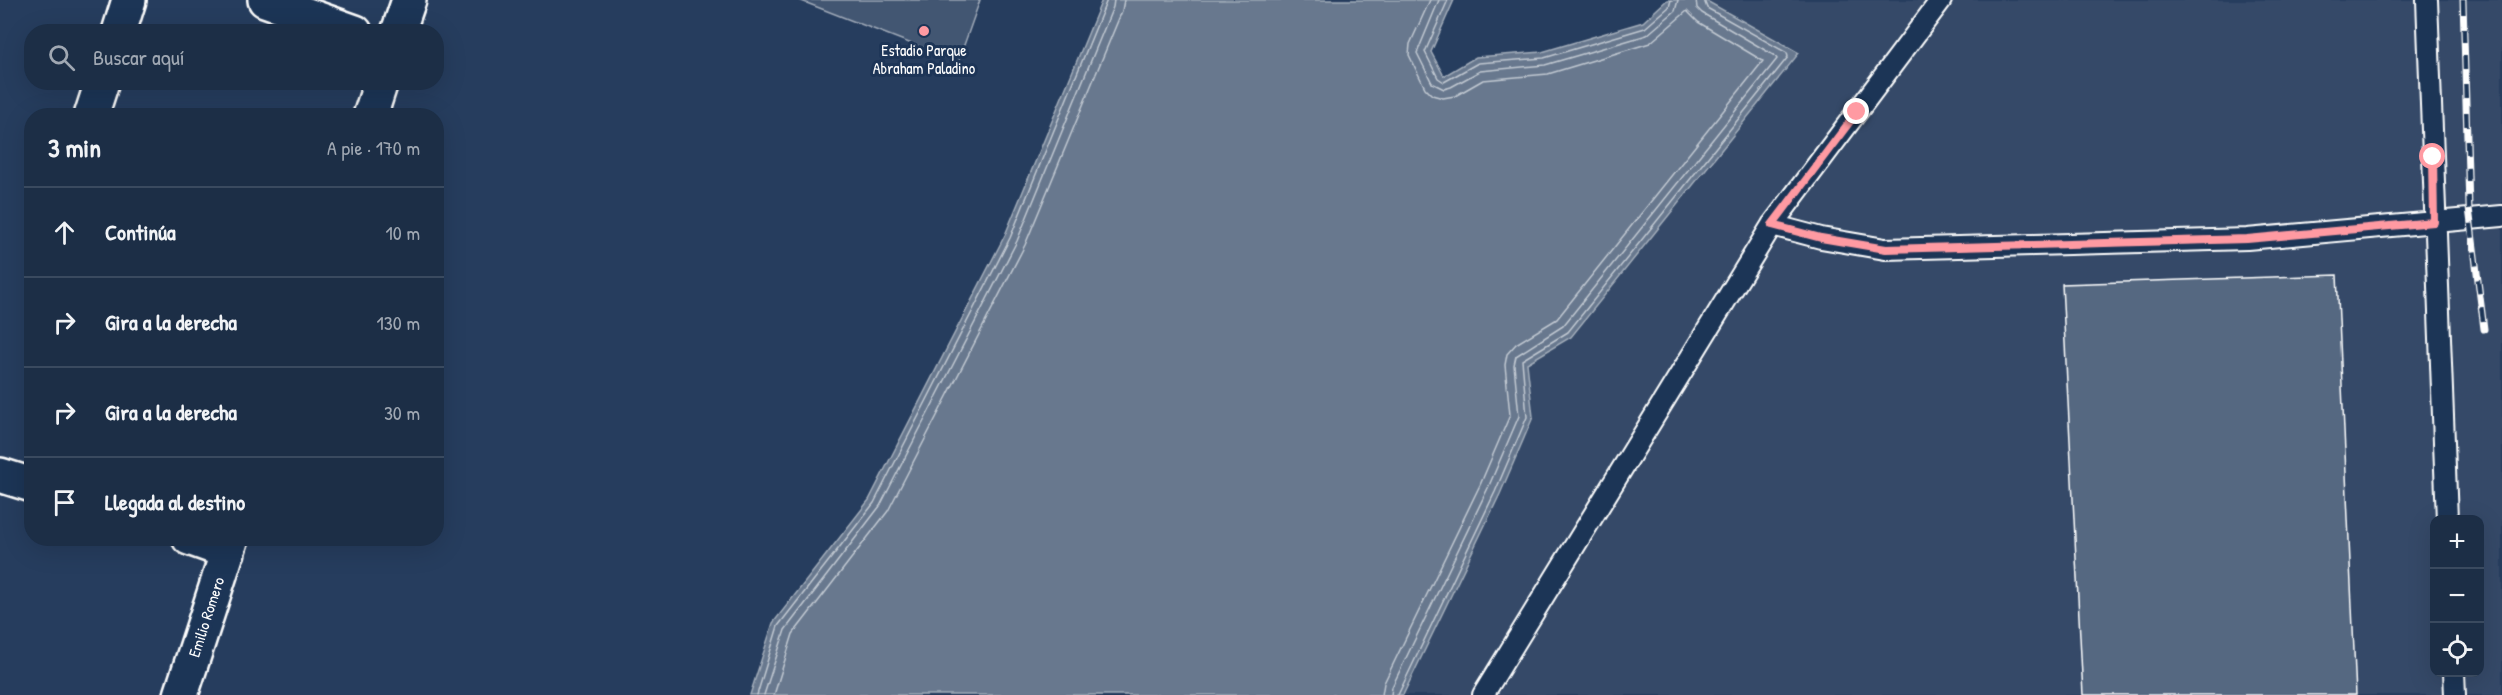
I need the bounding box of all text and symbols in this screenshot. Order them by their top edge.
search box [24,24,444,90]
marker: Estadio Parque Abraham Paladino [917,24,931,38]
place label: Estadio Parque Abraham Paladino [873,39,976,79]
icon: search [45,41,78,74]
text: Buscar aquí [93,42,185,72]
route end [1843,98,1869,124]
text: 3 min [48,130,101,165]
text: A pie · 170 m [327,134,420,161]
route start [2419,143,2445,169]
icon: ahead [48,216,81,249]
text: Continúa [105,217,176,247]
text: 10 m [386,219,420,246]
icon: right [48,306,81,339]
text: Gira a la derecha [105,307,237,337]
text: 130 m [377,309,420,336]
icon: right [48,396,81,429]
text: Gira a la derecha [105,397,237,427]
text: 30 m [384,399,420,426]
icon: arrive [48,486,81,519]
text: Llegada al destino [105,487,245,517]
map controls [2430,515,2484,677]
button: + [2430,515,2484,569]
button: − [2430,569,2484,623]
street label: Emilio Romero [183,574,229,660]
button: locate [2430,623,2484,677]

